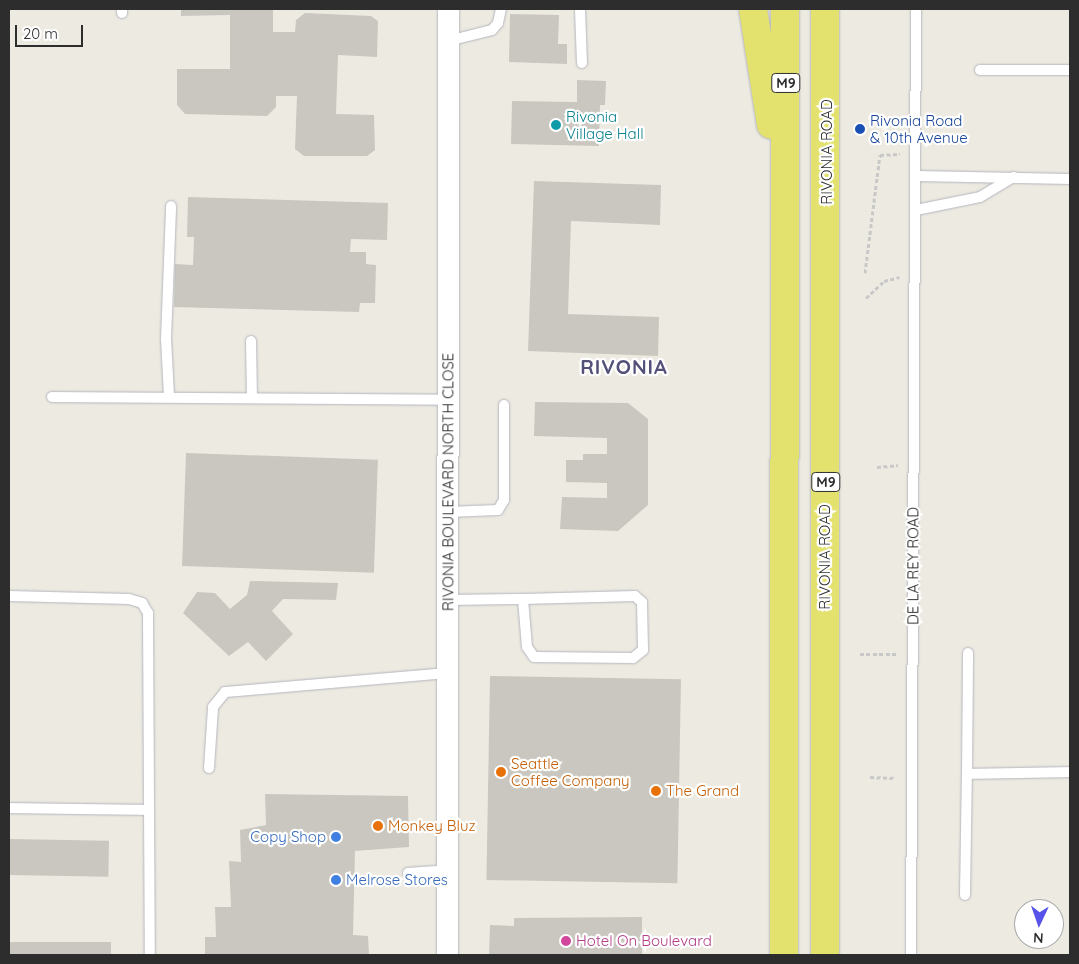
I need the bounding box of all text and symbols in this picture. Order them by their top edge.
scale bar [18,15,85,47]
text: 20 m [23,24,58,43]
road number: M9 [771,72,801,95]
street label: RIVONIA ROAD [818,99,836,205]
place label: Rivonia Village Hall [566,107,644,142]
place label: Rivonia Road & 10th Avenue [870,111,968,146]
marker: Rivonia Village Hall [550,119,562,131]
marker: Rivonia Road & 10th Avenue [854,123,866,135]
street label: RIVONIA BOULEVARD NORTH CLOSE [439,353,457,611]
district label: RIVONIA [579,354,669,378]
road number: M9 [811,471,841,494]
street label: RIVONIA ROAD [816,504,834,610]
street label: DE LA REY ROAD [904,507,922,625]
place label: Seattle Coffee Company [511,754,630,789]
marker: Seattle Coffee Company [495,766,507,778]
place label: The Grand [666,782,739,800]
marker: The Grand [650,785,662,797]
place label: Monkey Bluz [388,817,476,835]
marker: Monkey Bluz [372,820,384,832]
place label: Copy Shop [250,828,326,846]
marker: Copy Shop [330,831,342,843]
place label: Melrose Stores [346,871,448,889]
marker: Melrose Stores [330,874,342,886]
north arrow [1014,899,1064,949]
text: N [1033,929,1044,947]
place label: Hotel On Boulevard [576,932,712,950]
marker: Hotel On Boulevard [560,935,572,947]

